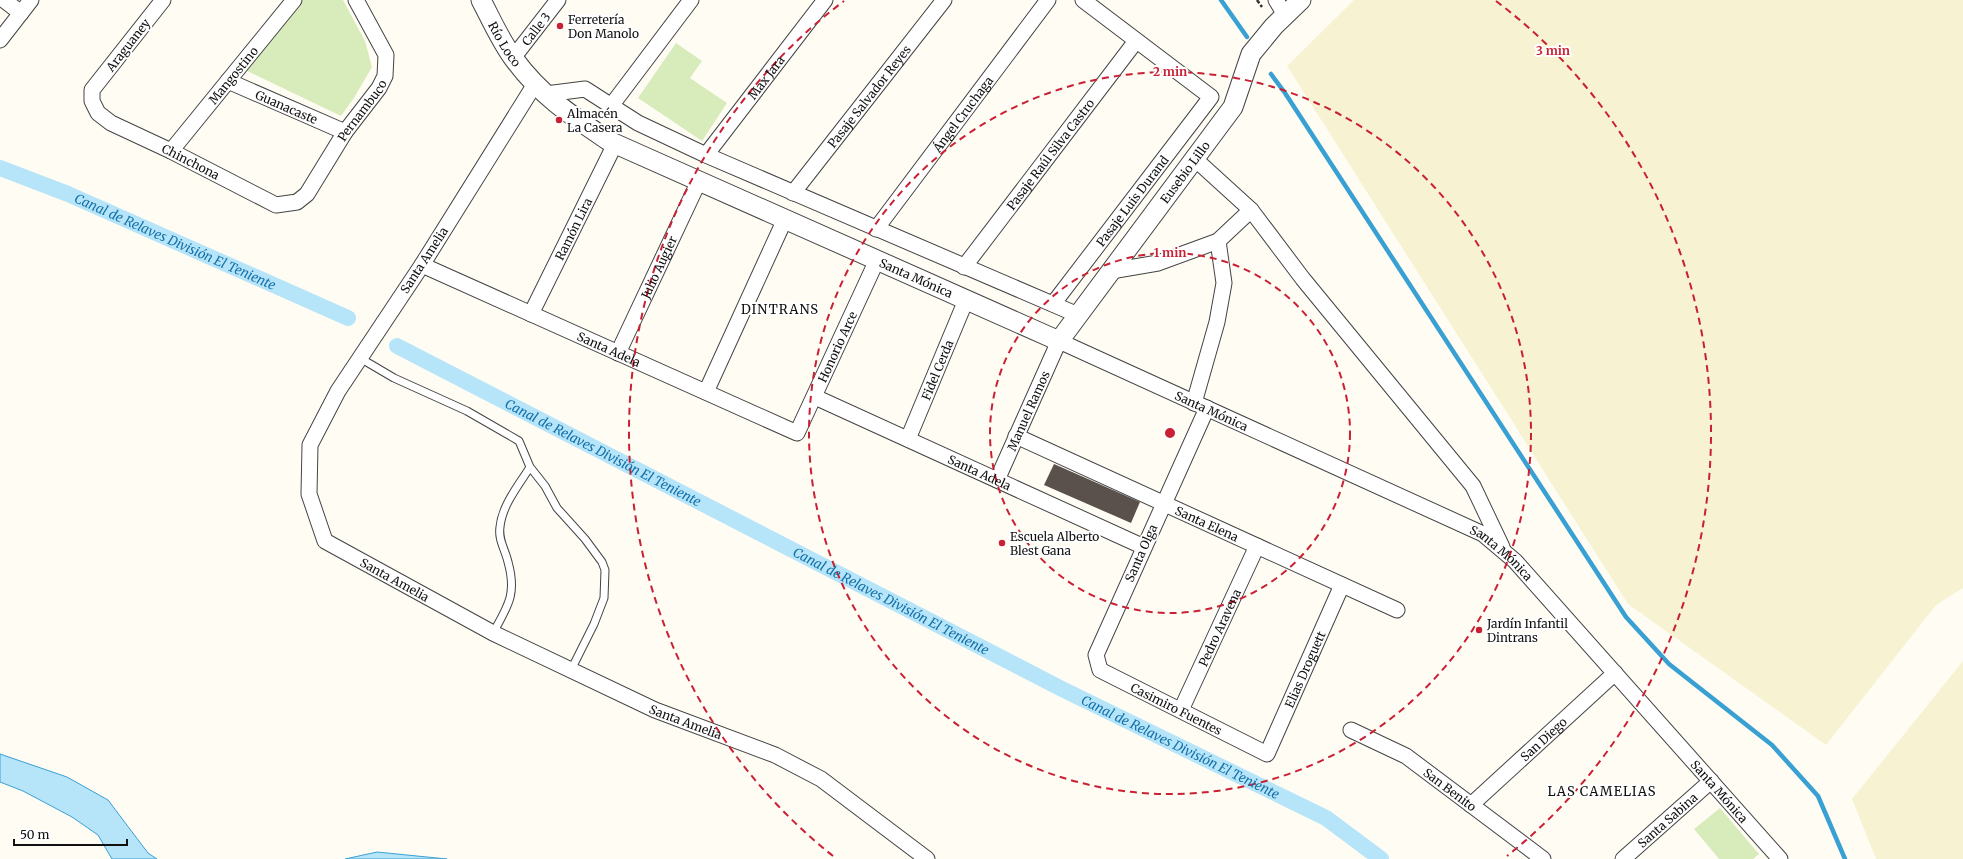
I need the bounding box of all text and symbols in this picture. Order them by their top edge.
street label: Calle 3 [518,9,553,48]
place label: Ferretería Don Manolo [568,12,639,41]
street label: Araguaney [102,16,153,75]
street label: Río Loco [486,19,524,69]
marker: Ferretería Don Manolo [555,21,565,31]
street label: Pasaje Salvador Reyes [824,42,914,150]
street label: Mangostino [205,43,261,107]
text: 3 min [1536,43,1570,58]
street label: Max Jara [744,52,787,102]
text: 2 min [1153,64,1187,79]
street label: Ángel Cruchaga [929,73,996,156]
street label: Pernambuco [334,77,389,144]
street label: Guanacaste [253,86,320,127]
street label: Pasaje Raúl Silva Castro [1003,96,1097,213]
place label: Almacén La Casera [566,106,623,135]
marker: Almacén La Casera [554,115,564,125]
street label: Eusebio Lillo [1157,138,1213,206]
street label: Chinchona [160,140,223,183]
street label: Pasaje Luis Durand [1092,152,1171,249]
water label: Canal de Relaves División El Teniente [72,189,279,294]
street label: Ramón Lira [551,195,595,262]
street label: Santa Amelia [397,223,451,296]
street label: Julio Augier [637,233,680,302]
text: 1 min [1154,245,1186,260]
street label: Santa Mónica [877,255,956,301]
district label: DINTRANS [741,301,819,318]
street label: Honorio Arce [814,309,860,384]
street label: Santa Adela [575,328,644,370]
street label: Fidel Cerda [918,337,956,402]
street label: Manuel Ramos [1004,368,1052,453]
street label: Santa Mónica [1173,387,1251,434]
water label: Canal de Relaves División El Teniente [502,395,705,510]
centre of rings [1163,426,1177,440]
street label: Santa Adela [946,451,1014,493]
street label: Santa Elena [1173,502,1241,544]
street label: Santa Olga [1122,521,1161,584]
street label: Santa Mónica [1468,522,1537,584]
place label: Escuela Alberto Blest Gana [1010,529,1099,558]
marker: Escuela Alberto Blest Gana [997,538,1007,548]
water label: Canal de Relaves División El Teniente [790,543,992,659]
street label: Santa Amelia [358,554,432,604]
street label: Pedro Aravena [1195,586,1244,669]
place label: Jardín Infantil Dintrans [1486,616,1568,645]
marker: Jardín Infantil Dintrans [1474,625,1484,635]
street label: Elias Droguett [1281,628,1328,710]
street label: Casimiro Fuentes [1128,679,1225,738]
water label: Canal de Relaves División El Teniente [1078,691,1283,803]
street label: Santa Amelia [647,701,725,742]
street label: San Diego [1517,714,1570,764]
street label: Santa Mónica [1688,757,1752,826]
street label: San Benito [1421,764,1480,814]
district label: LAS CAMELIAS [1547,783,1657,800]
street label: Santa Sabina [1634,789,1701,850]
scale bar [14,821,127,847]
text: 50 m [20,827,49,842]

